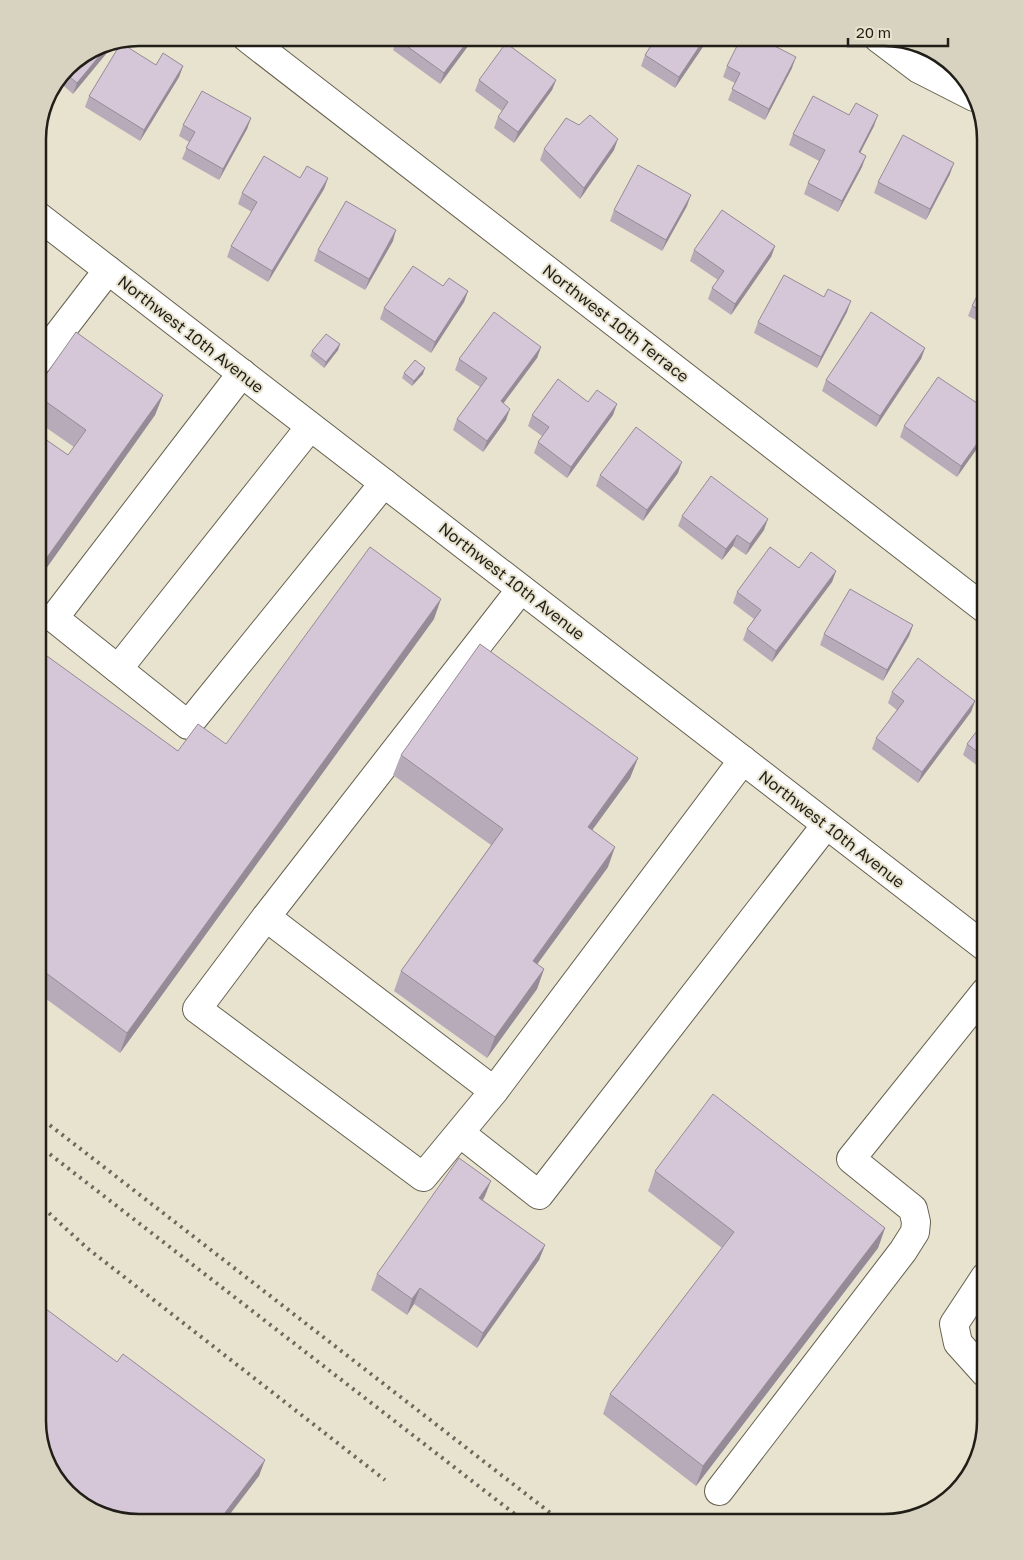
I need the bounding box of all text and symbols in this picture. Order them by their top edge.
scale bar [848,15,948,47]
text: 20 m [856,23,891,41]
street label: Northwest 10th Terrace [539,260,693,386]
street label: Northwest 10th Avenue [114,271,268,397]
street label: Northwest 10th Avenue [435,518,589,644]
street label: Northwest 10th Avenue [755,766,909,892]

